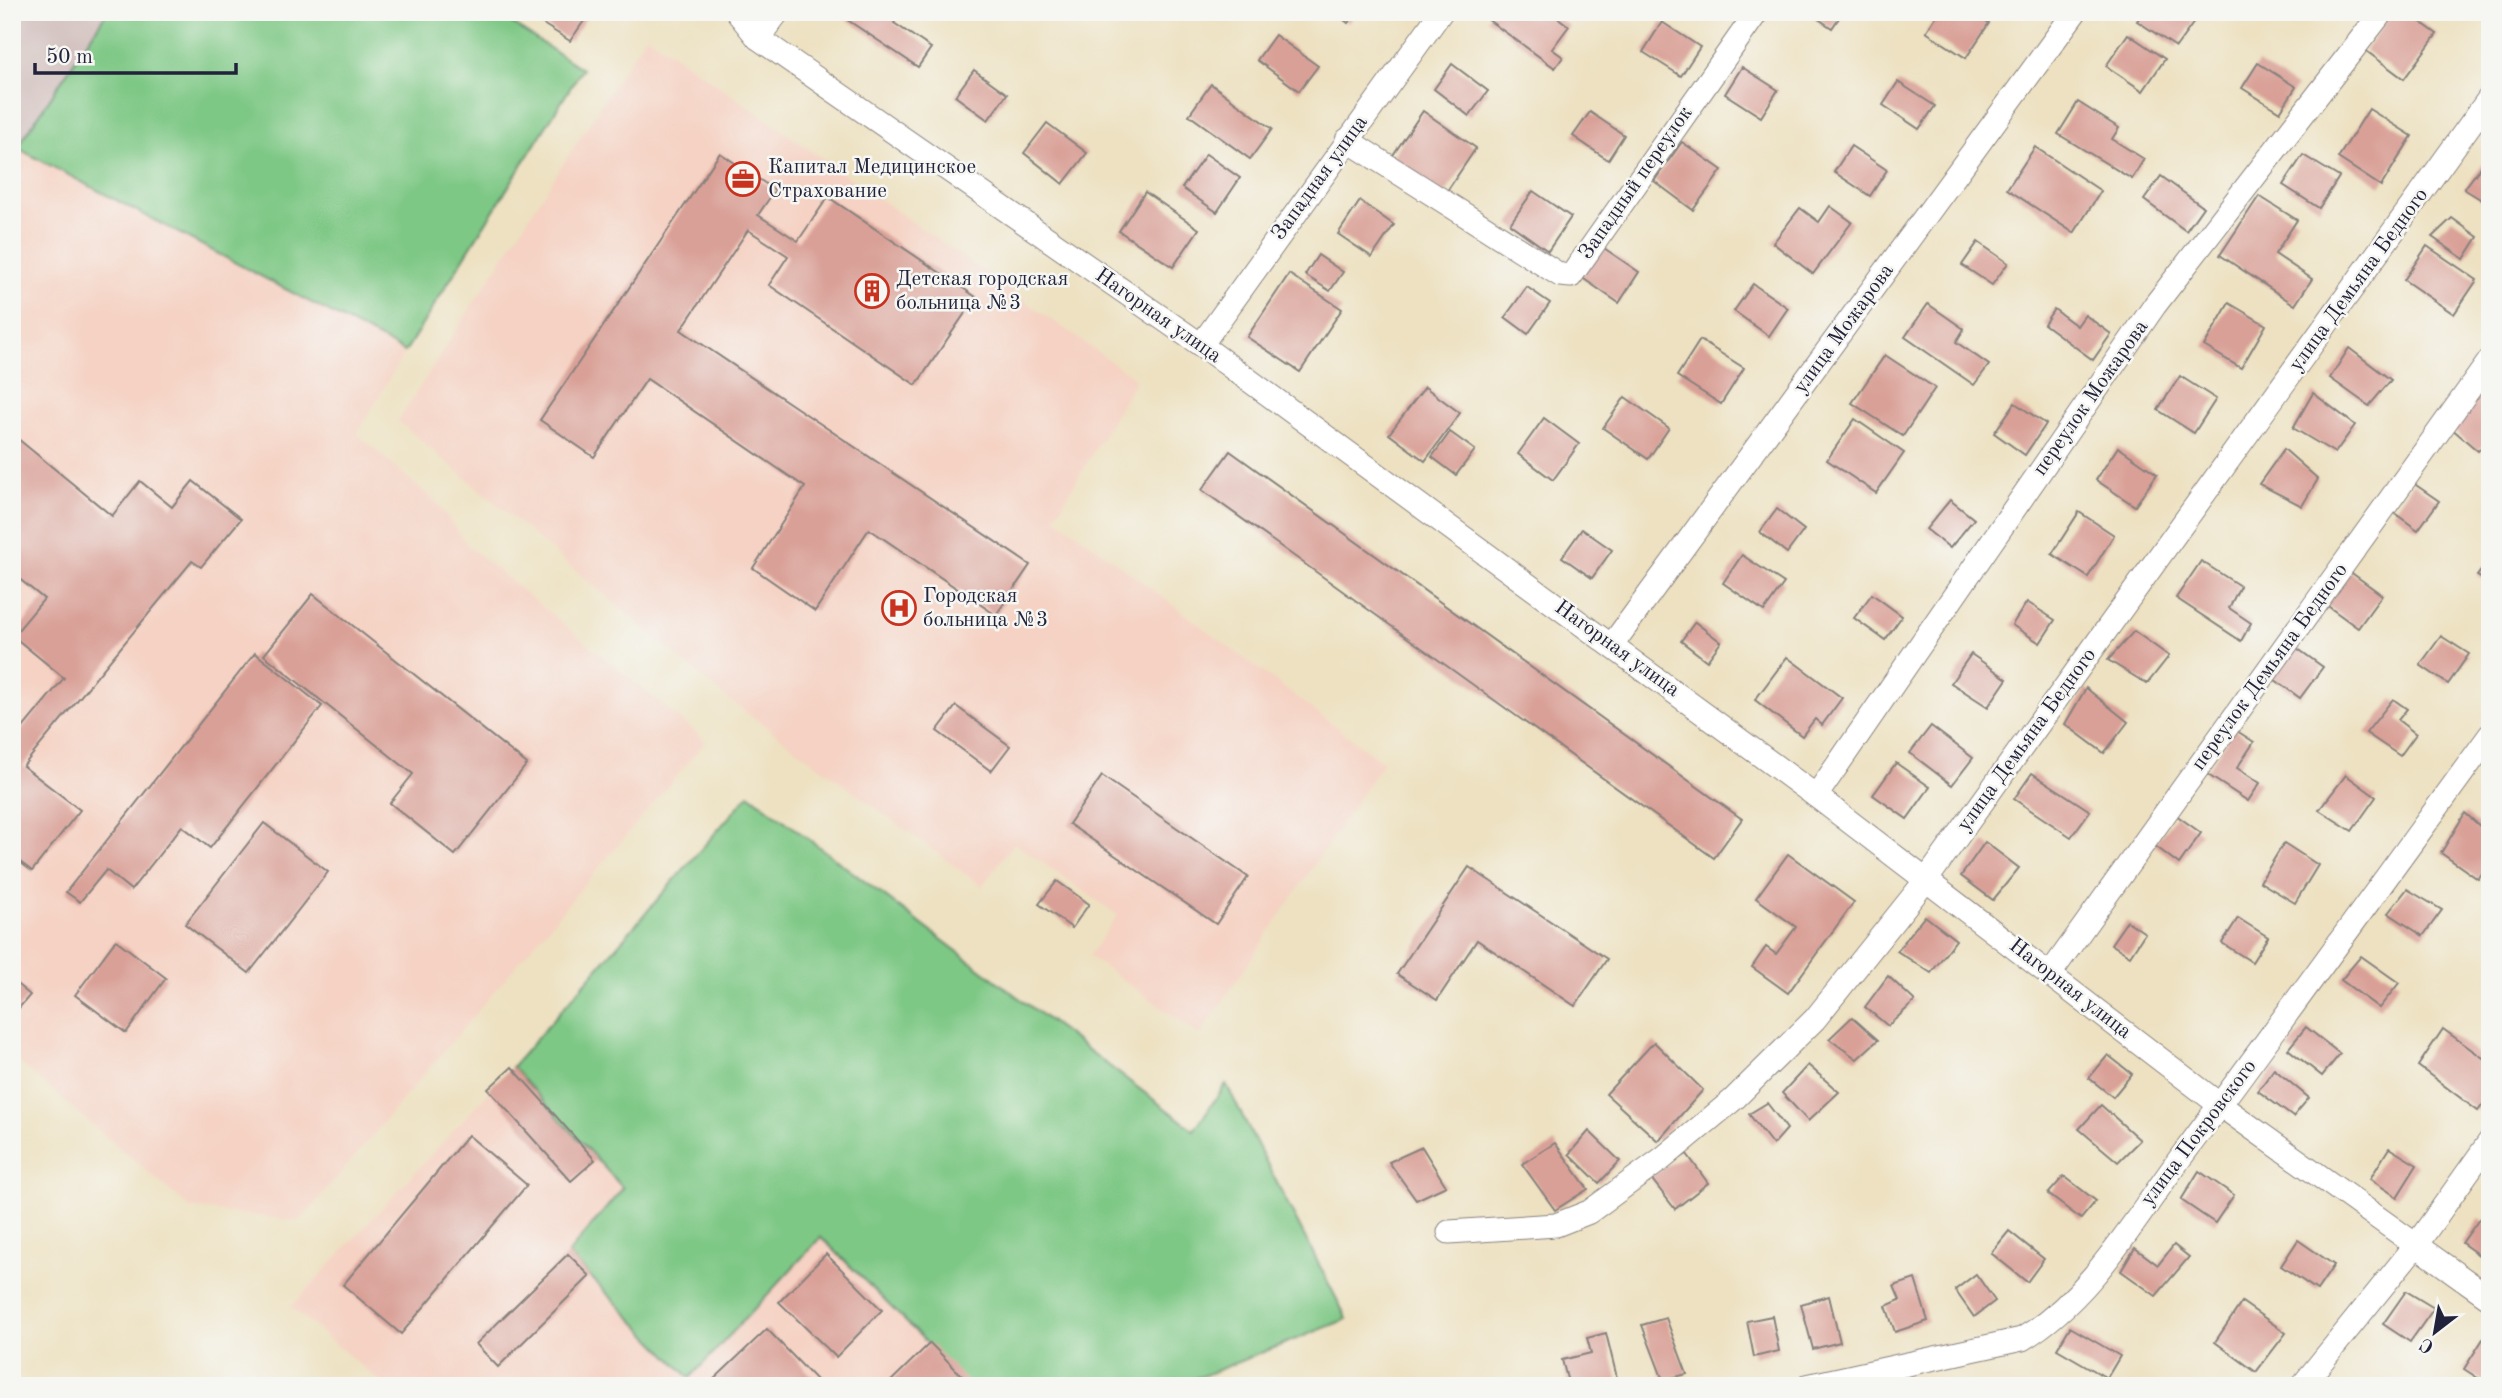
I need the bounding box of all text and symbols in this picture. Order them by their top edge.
scale bar [35,32,236,76]
text: 50 m [46,47,93,68]
street label: Западный переулок [1575,102,1697,263]
street label: Западная улица [1268,112,1372,244]
place label: Капитал Медицинское Страхование [768,157,976,202]
office icon: Капитал Медицинское Страхование [724,160,762,198]
street label: улица Демьяна Бедного [2286,185,2432,375]
street label: улица Можарова [1790,260,1898,398]
street label: Нагорная улица [1091,265,1225,367]
place label: Детская городская больница №3 [896,269,1069,314]
building icon: Детская городская больница №3 [853,272,891,310]
street label: переулок Можарова [2030,316,2152,480]
street label: переулок Демьяна Бедного [2188,560,2352,774]
place label: Городская больница №3 [923,586,1048,631]
hospital icon: Городская больница №3 [880,589,918,627]
street label: Нагорная улица [1551,597,1683,701]
street label: улица Демьяна Бедного [1954,645,2100,835]
street label: Нагорная улица [2005,935,2135,1043]
street label: улица Покровского [2137,1056,2261,1210]
north arrow [2400,1296,2470,1366]
text: С [2417,1333,2438,1356]

